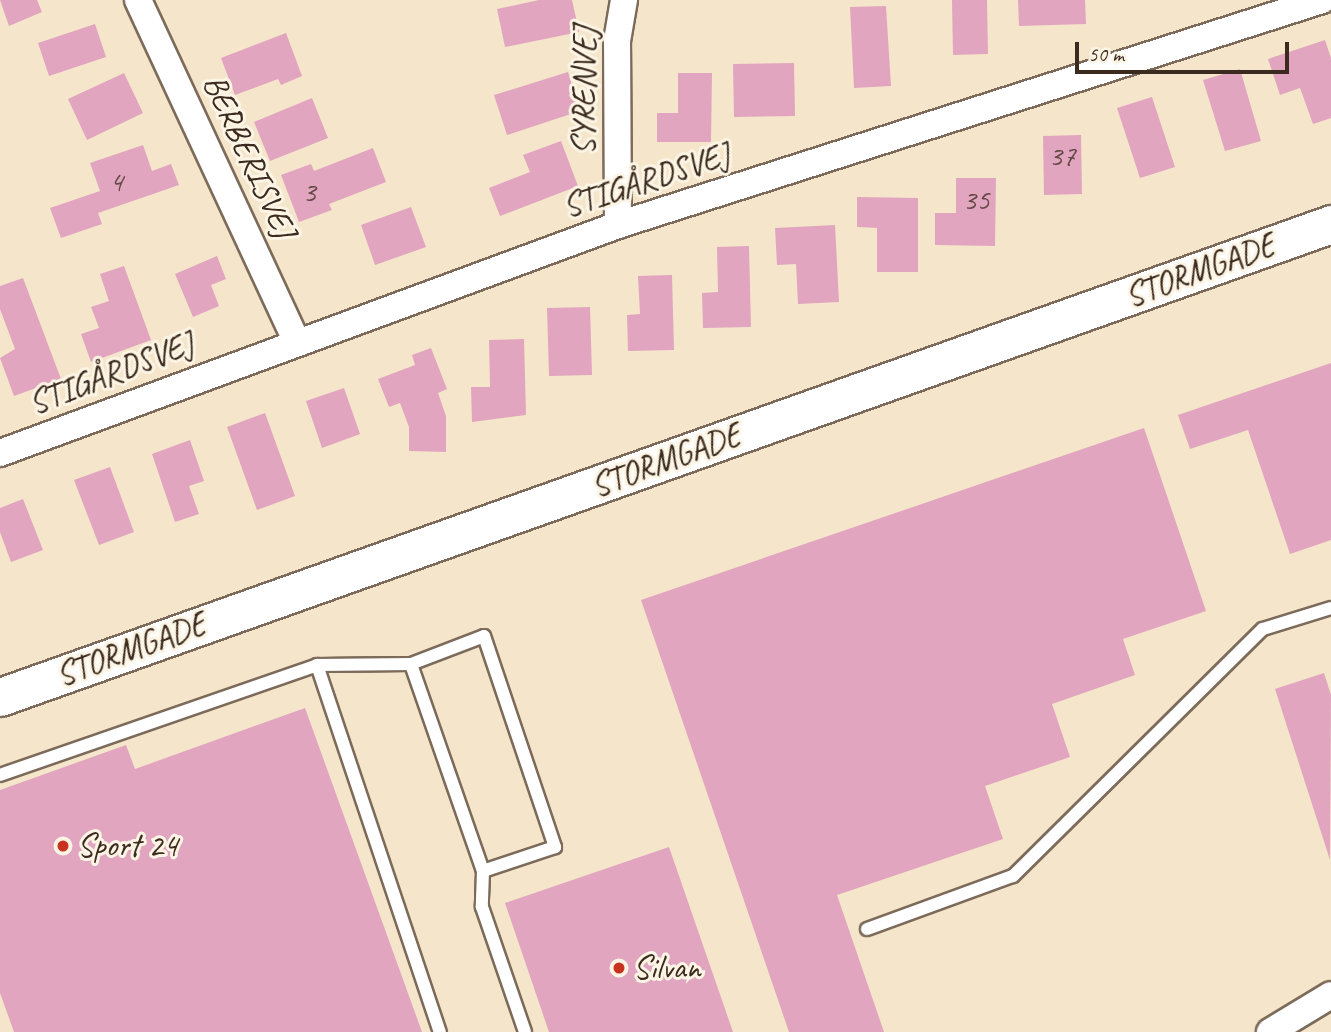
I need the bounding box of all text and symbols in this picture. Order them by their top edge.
street label: SYRENVEJ [564,26,606,156]
scale bar [1079,28,1292,72]
text: 50 m [1088,41,1124,67]
street label: BERBERISVEJ [194,68,304,244]
street label: STIGÅRDSVEJ [558,136,734,226]
house number: 37 [1049,137,1075,173]
house number: 4 [109,163,123,199]
house number: 3 [302,173,316,209]
house number: 35 [963,181,989,217]
street label: STORMGADE [1120,226,1280,316]
street label: STIGÅRDSVEJ [23,325,199,423]
street label: STORMGADE [586,416,746,506]
street label: STORMGADE [51,605,211,695]
place label: Sport 24 [77,826,178,866]
marker: Sport 24 [55,838,71,854]
place label: Silvan [633,948,700,988]
marker: Silvan [611,960,627,976]

